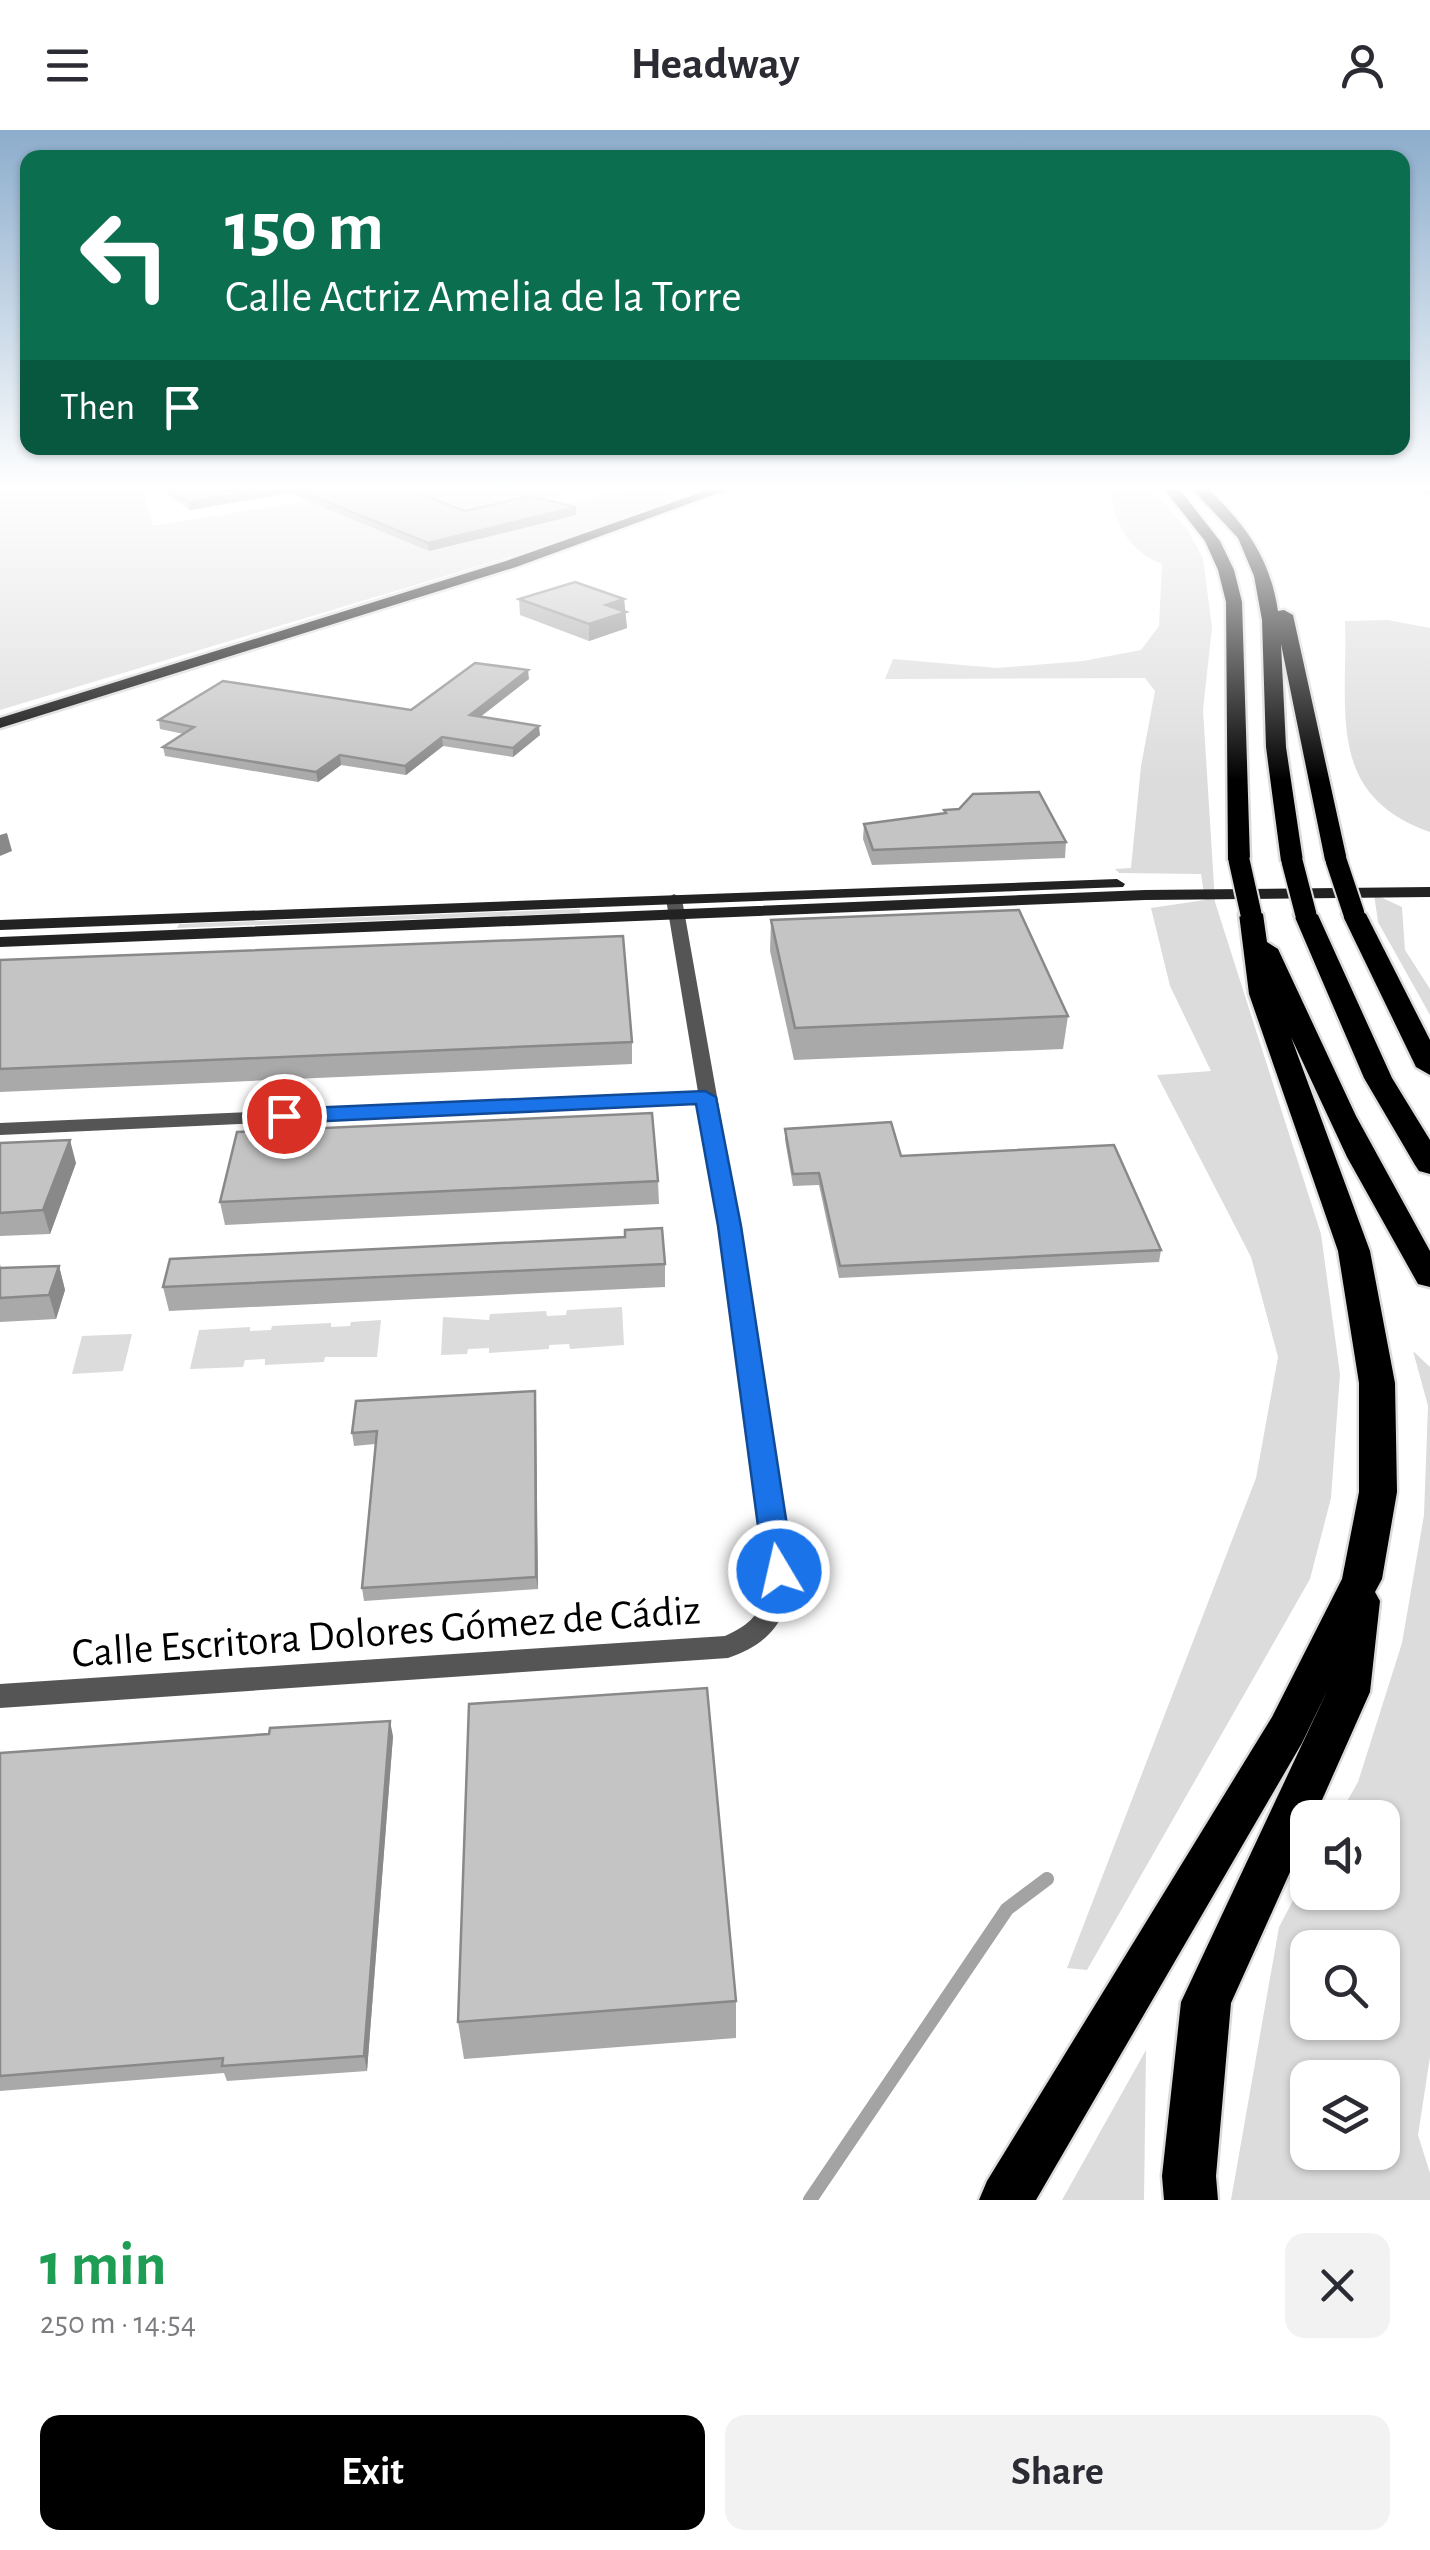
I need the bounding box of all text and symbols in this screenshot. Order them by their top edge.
icon: menu [40,38,95,93]
icon: person [1335,38,1390,93]
text: Headway [630,42,800,87]
icon: left [60,190,190,320]
text: 150 m [225,193,384,263]
text: Calle Actriz Amelia de la Torre [225,275,742,320]
icon: arrive [155,380,210,435]
text: Then [60,389,135,427]
pin [242,1074,327,1159]
icon: arrive [257,1089,312,1144]
position arrow [727,1519,831,1623]
street label: Calle Escritora Dolores Gómez de Cádiz [70,1589,702,1675]
map controls [1290,1800,1400,2170]
button: sound [1290,1800,1400,1910]
button: search [1290,1930,1400,2040]
button: layers [1290,2060,1400,2170]
button: close [1285,2233,1390,2338]
text: 1 min [40,2236,166,2296]
text: 250 m · 14:54 [40,2307,196,2339]
button: Exit [40,2415,705,2530]
button: Share [725,2415,1390,2530]

